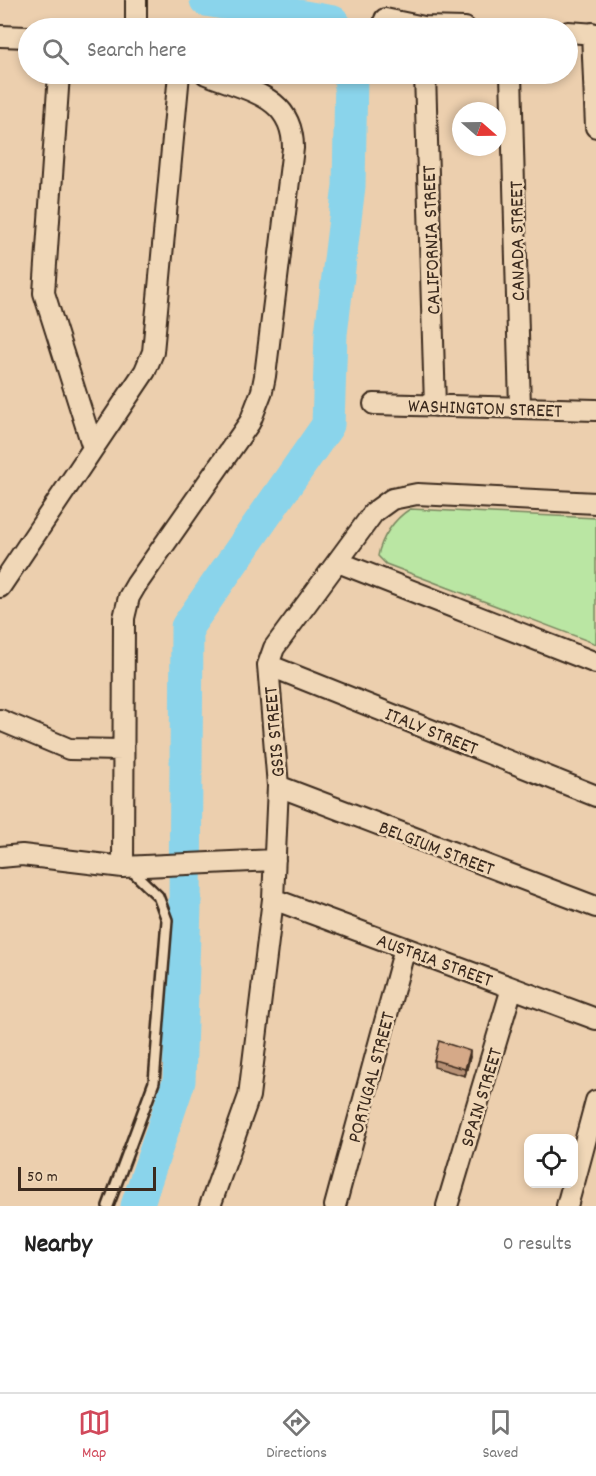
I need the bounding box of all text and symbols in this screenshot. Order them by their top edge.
search box [18,18,578,84]
icon: search [39,35,72,68]
text: Search here [87,36,186,67]
north arrow [452,102,506,156]
street label: CALIFORNIA STREET [416,165,450,315]
street label: CANADA STREET [504,181,534,301]
street label: WASHINGTON STREET [407,393,562,427]
street label: GSIS STREET [258,685,294,778]
street label: ITALY STREET [380,701,482,764]
street label: BELGIUM STREET [374,815,498,885]
street label: AUSTRIA STREET [372,928,496,996]
street label: PORTUGAL STREET [342,1009,404,1146]
street label: SPAIN STREET [455,1045,511,1151]
map controls [524,1134,578,1188]
button: locate [524,1134,578,1188]
scale bar [18,1164,156,1192]
text: 50 m [27,1166,58,1189]
text: Nearby [24,1227,92,1264]
text: 0 results [503,1231,572,1259]
tab: Map [78,1406,111,1465]
tab: Directions [266,1406,327,1465]
tab: Saved [482,1406,518,1465]

